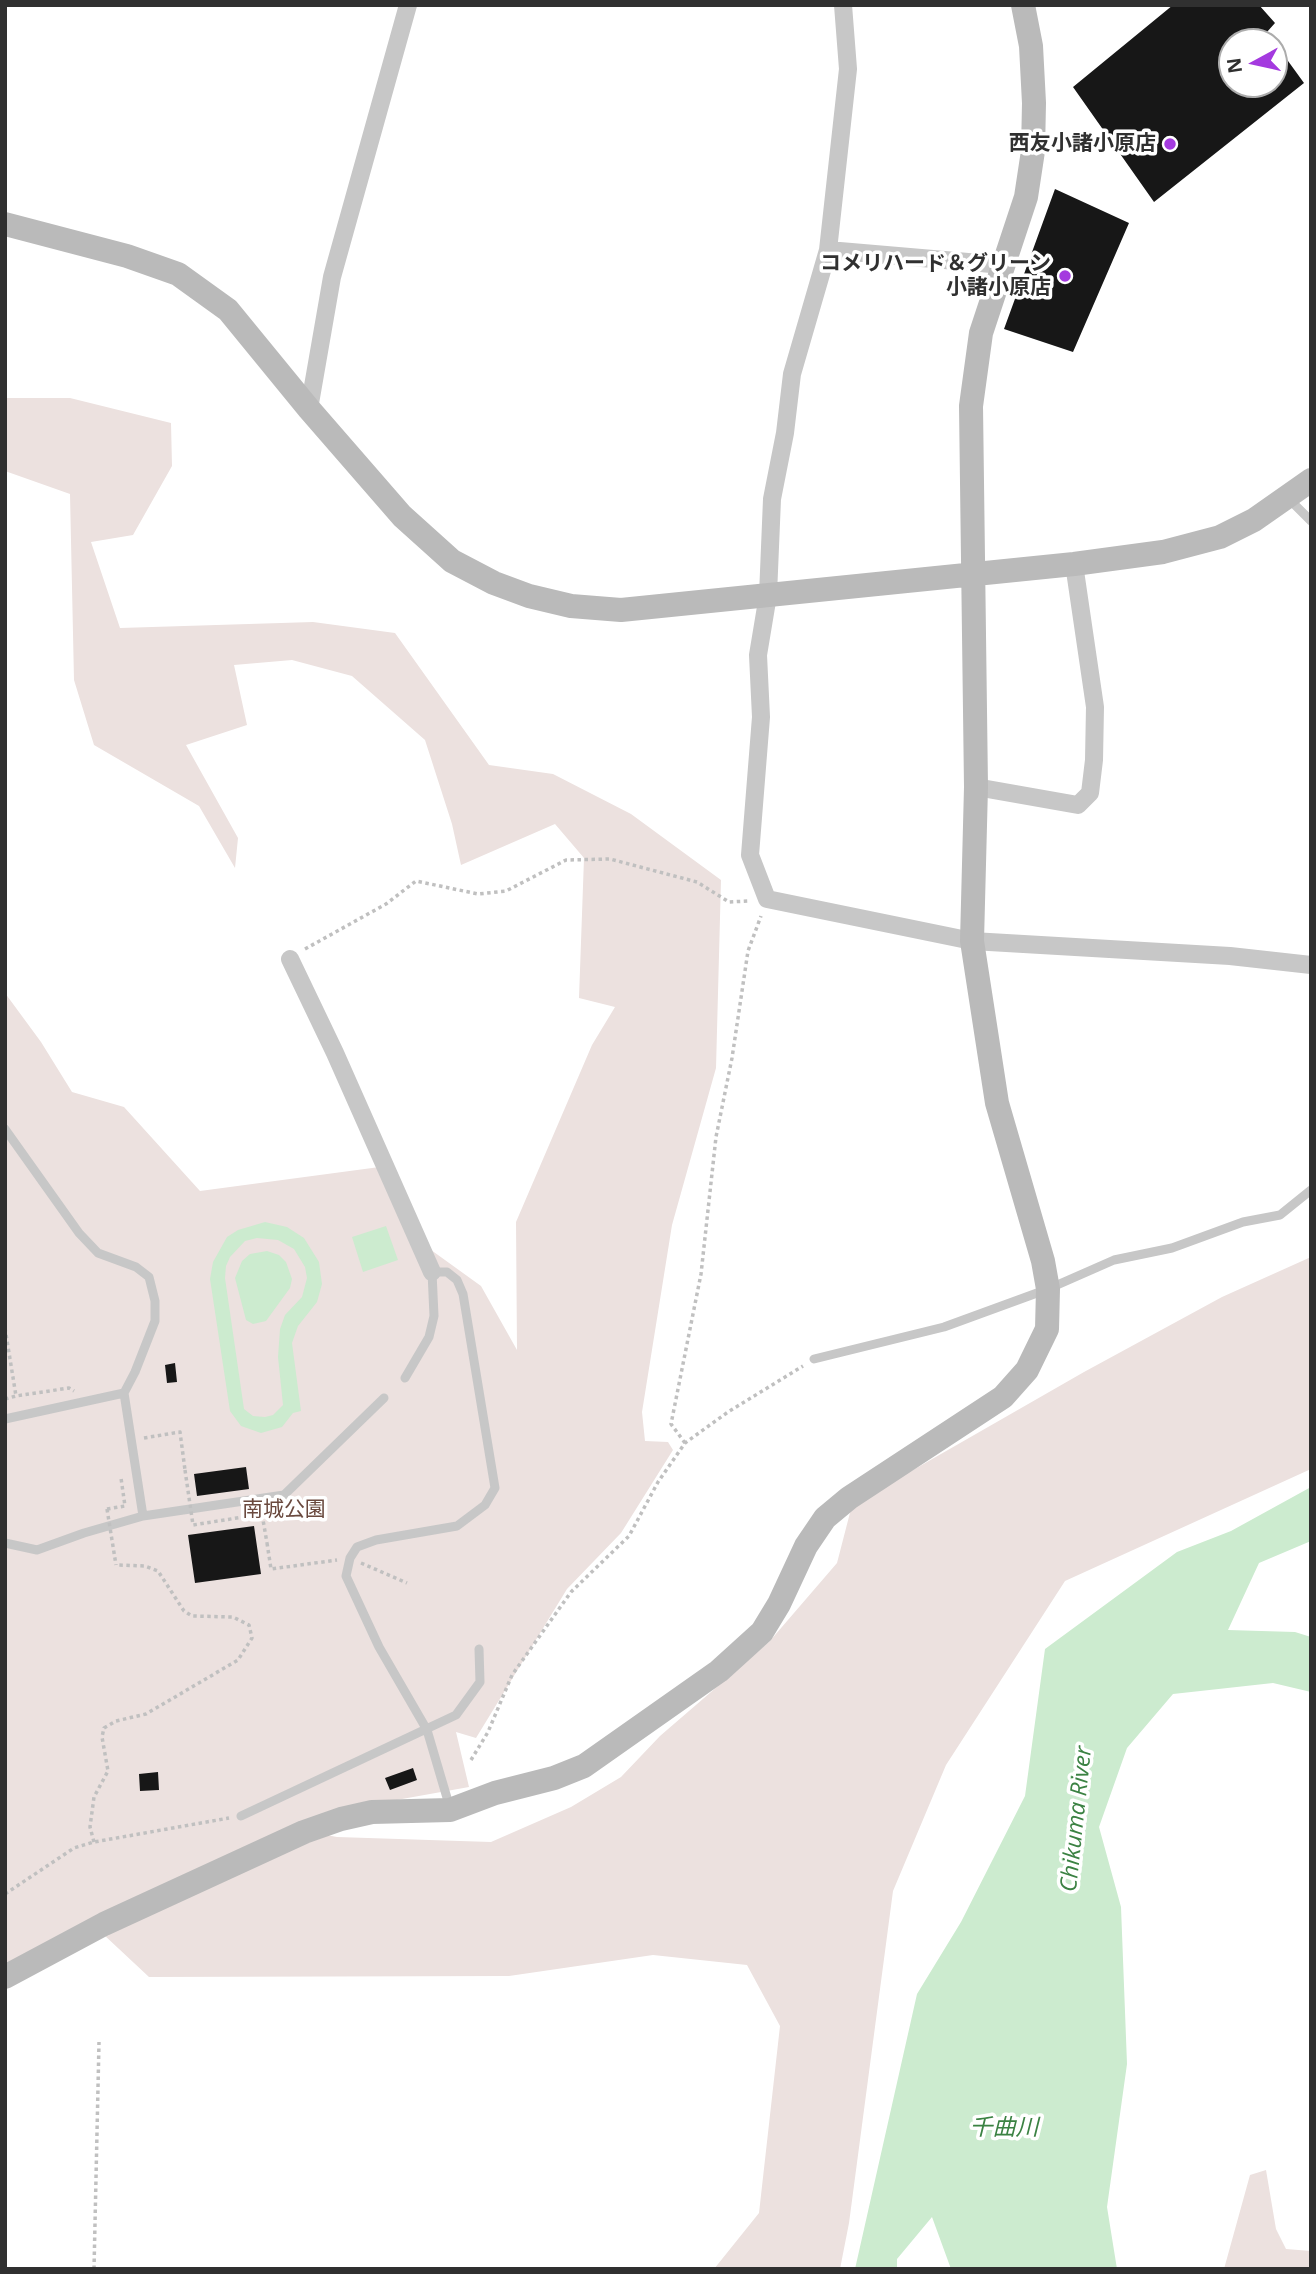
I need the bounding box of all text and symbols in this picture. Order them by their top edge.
north arrow [1218,28,1288,98]
text: N [1220,56,1248,75]
place label: 西友小諸小原店 [1009,131,1156,157]
marker: 西友小諸小原店 [1162,136,1178,152]
place label: コメリハード＆グリーン 小諸小原店 [820,251,1051,301]
marker: コメリハード＆グリーン 小諸小原店 [1057,268,1073,284]
park label: 南城公園 [242,1497,326,1523]
water label: Chikuma River [1056,1745,1098,1893]
water label: 千曲川 [970,2114,1038,2142]

